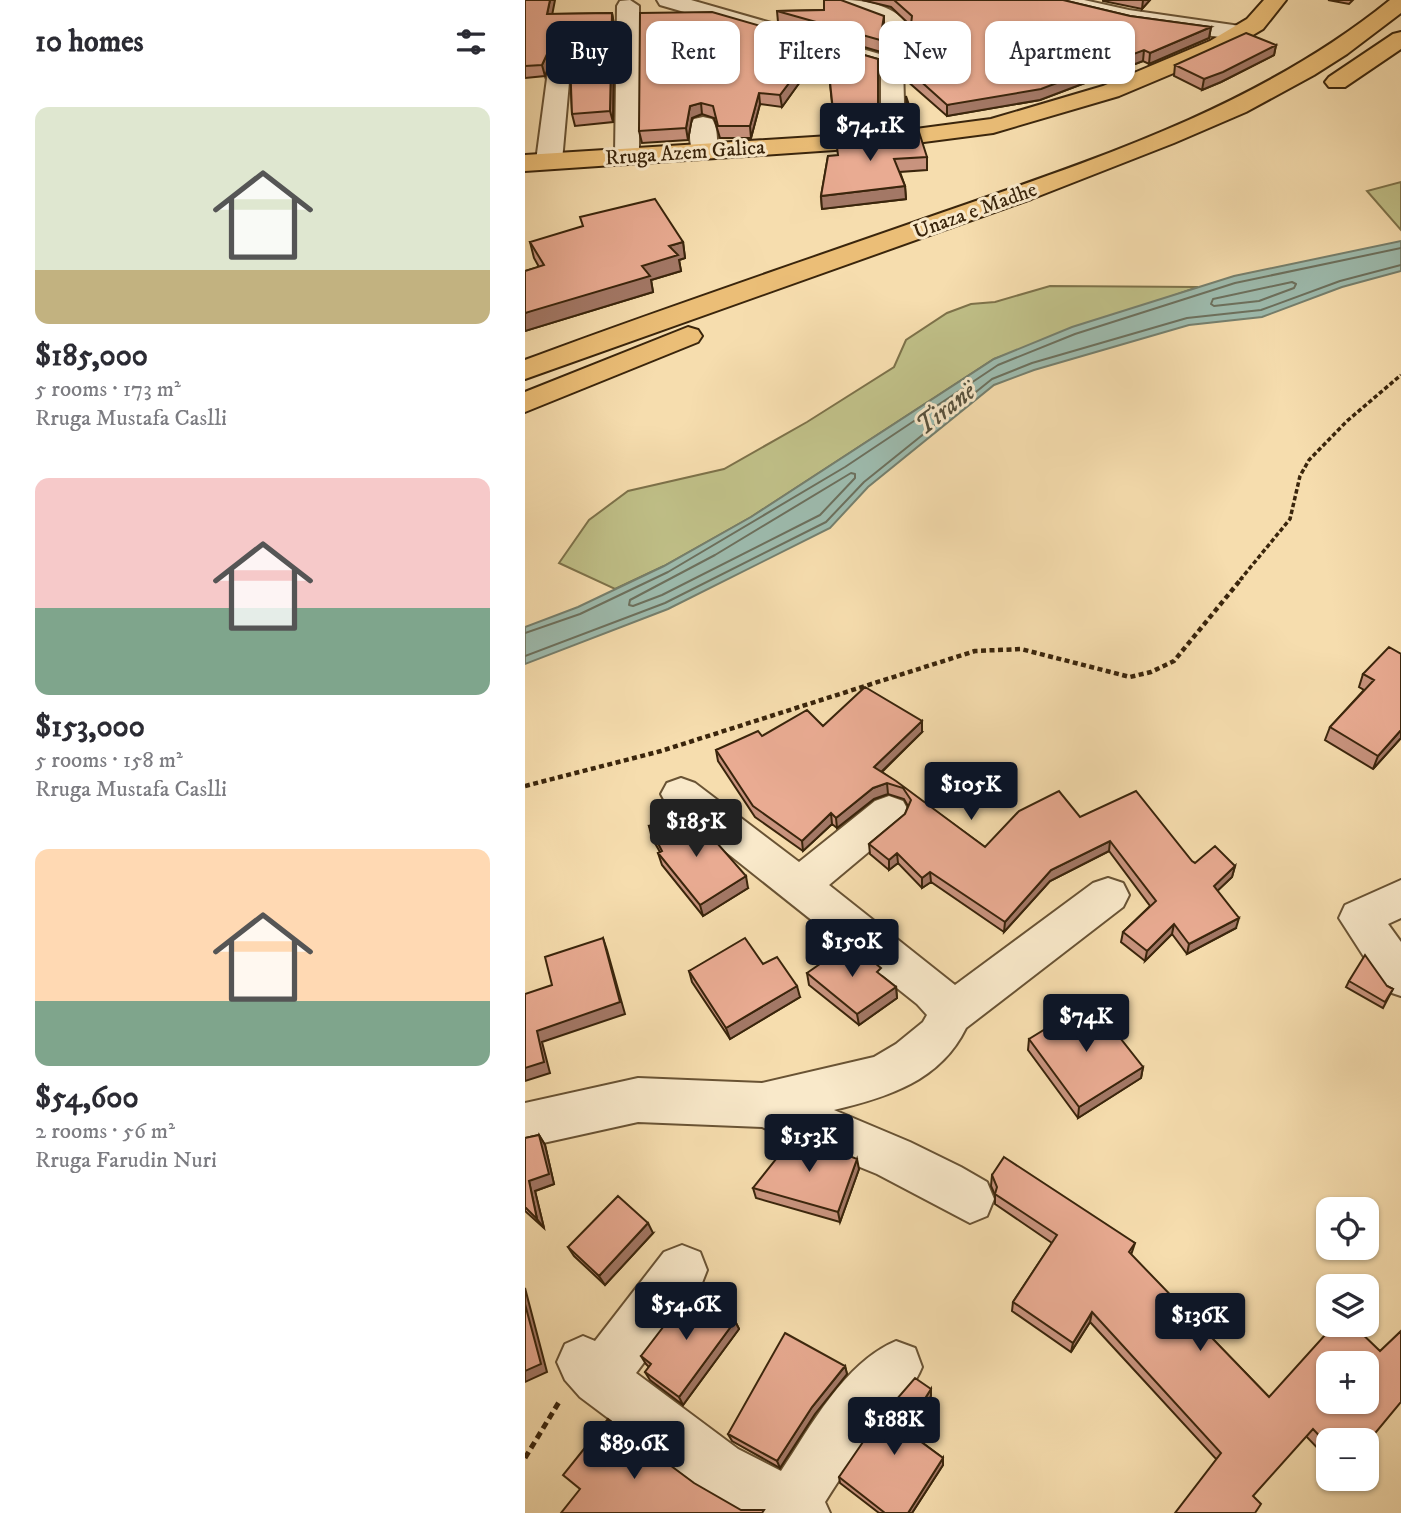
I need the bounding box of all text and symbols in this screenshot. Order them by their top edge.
chip: Buy [546,21,632,84]
chip: Rent [646,21,740,84]
chip: Filters [754,21,865,84]
chip: New [879,21,971,84]
chip: Apartment [985,21,1135,84]
icon: filters [452,23,490,61]
text: 10 homes [35,24,144,61]
pin: $74.1K [813,104,927,163]
text: $74.1K [836,111,904,140]
street label: Rruga Azem Galica [604,134,766,172]
icon: home [200,152,326,278]
street label: Unaza e Madhe [910,176,1041,245]
text: $185,000 [35,338,148,375]
water label: Tiranë [909,374,985,443]
text: 5 rooms · 173 m² [35,375,181,404]
text: Rruga Mustafa Caslli [35,404,227,433]
icon: home [200,523,326,649]
text: $153,000 [35,709,145,746]
text: 5 rooms · 158 m² [35,746,183,775]
pin: $105K [922,762,1020,822]
text: $105K [941,770,1001,799]
text: Rruga Mustafa Caslli [35,775,227,804]
pin: $185K [647,800,745,859]
text: $185K [666,807,726,836]
icon: home [200,894,326,1020]
pin: $150K [803,920,901,979]
text: $150K [822,927,882,956]
pin: $74K [1045,995,1127,1054]
text: $74K [1059,1002,1113,1031]
text: $54,600 [35,1080,139,1117]
pin: $153K [760,1114,858,1174]
text: 2 rooms · 56 m² [35,1117,175,1146]
text: $153K [780,1122,838,1151]
text: Rruga Farudin Nuri [35,1146,217,1175]
map controls [1316,1197,1379,1491]
button: locate [1316,1197,1379,1260]
button: layers [1316,1274,1379,1337]
pin: $54.6K [629,1282,743,1342]
text: $54.6K [651,1290,721,1319]
pin: $136K [1151,1294,1249,1353]
text: $136K [1171,1301,1229,1330]
button: + [1316,1351,1379,1414]
pin: $188K [845,1398,943,1457]
text: $188K [864,1405,924,1434]
pin: $89.6K [577,1422,691,1481]
button: − [1316,1428,1379,1491]
text: $89.6K [599,1429,669,1458]

